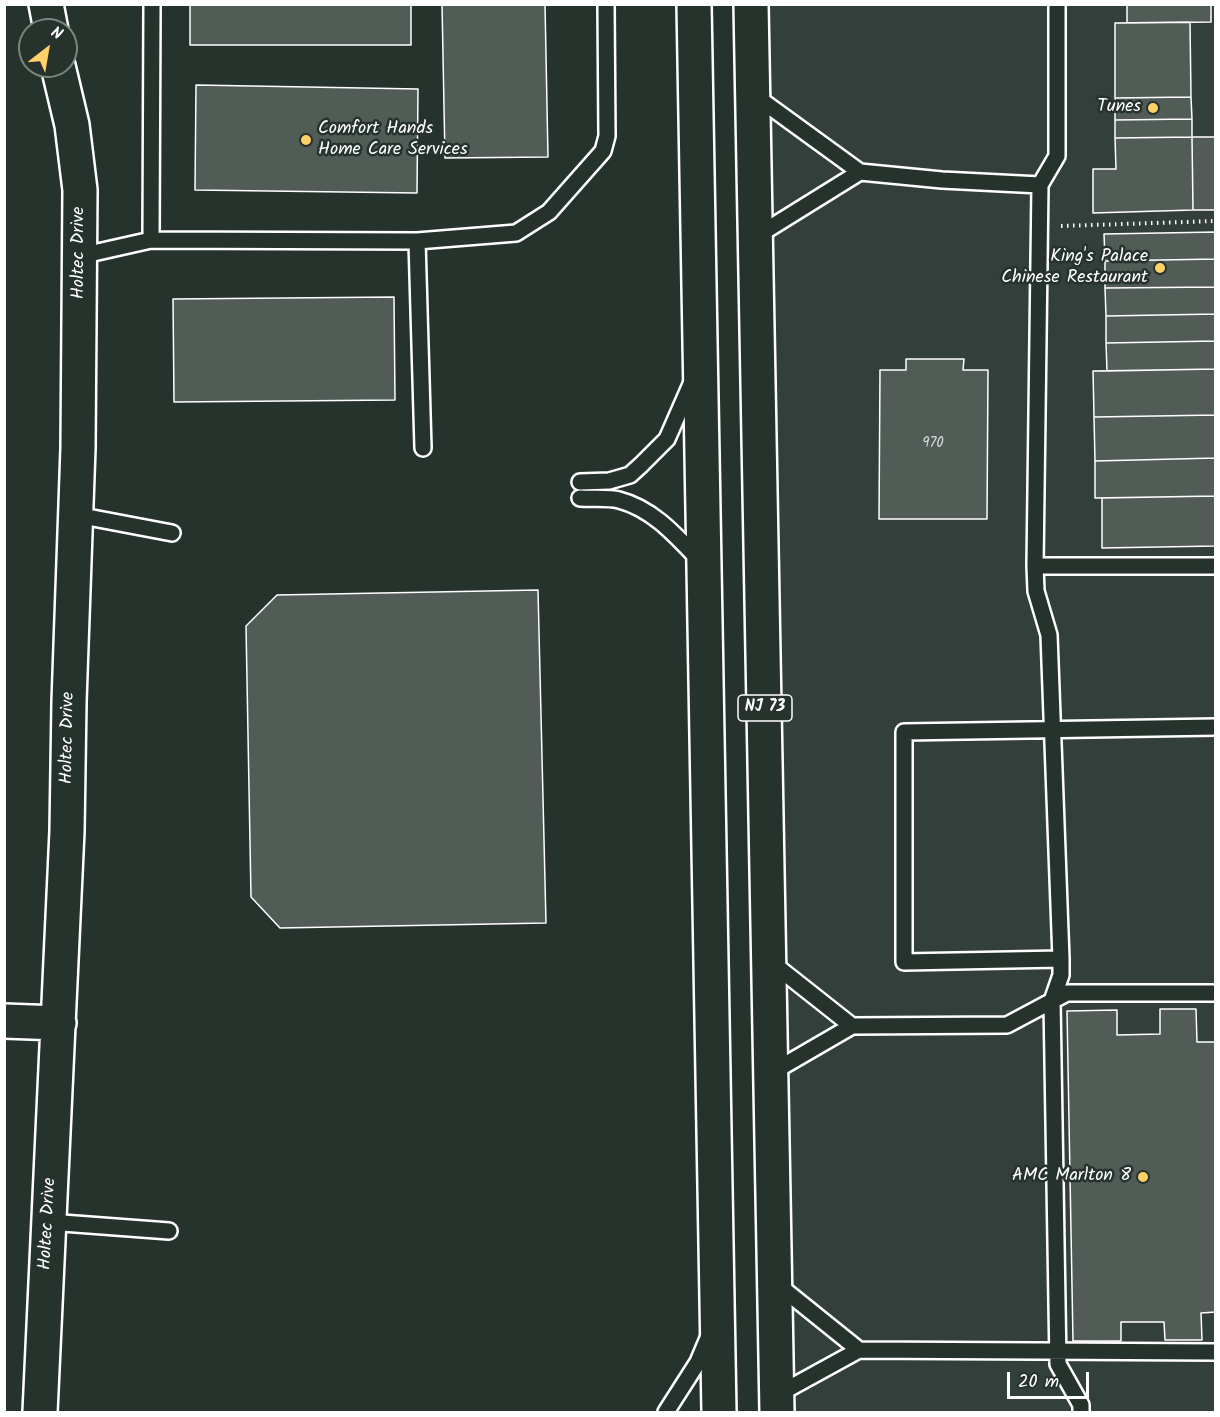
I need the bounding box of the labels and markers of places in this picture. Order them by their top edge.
place label: Tunes [1097,97,1141,119]
marker: Tunes [1146,101,1160,115]
place label: Comfort Hands Home Care Services [318,119,468,162]
marker: Comfort Hands Home Care Services [299,133,313,147]
place label: King's Palace Chinese Restaurant [1001,247,1148,290]
marker: King's Palace Chinese Restaurant [1153,261,1167,275]
place label: AMC Marlton 8 [1012,1166,1131,1188]
marker: AMC Marlton 8 [1136,1170,1150,1184]

